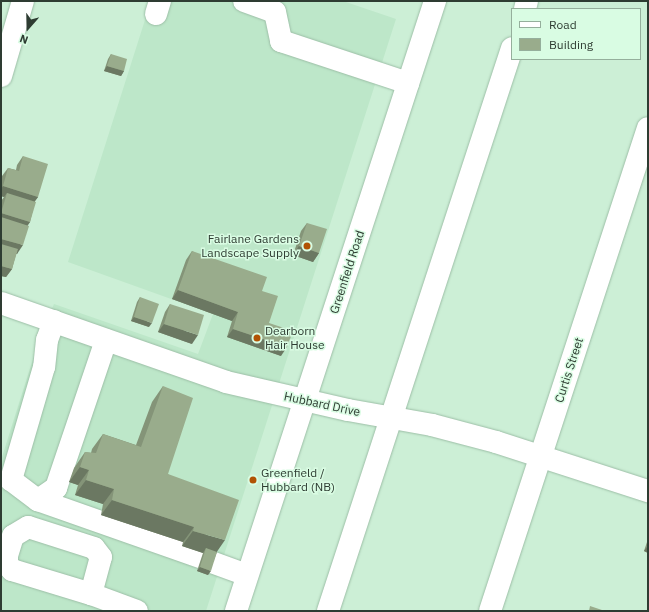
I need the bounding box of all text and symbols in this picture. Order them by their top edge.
north arrow [8,8,48,48]
legend [511,8,641,60]
text: Road [549,17,577,32]
text: N [18,31,30,47]
text: Building [549,37,593,52]
street label: Greenfield Road [327,229,367,315]
place label: Fairlane Gardens Landscape Supply [201,232,299,260]
marker: Fairlane Gardens Landscape Supply [302,241,312,251]
place label: Dearborn Hair House [265,324,325,352]
marker: Dearborn Hair House [252,333,262,343]
street label: Curtis Street [552,336,586,404]
street label: Hubbard Drive [283,389,361,419]
place label: Greenfield / Hubbard (NB) [261,466,335,494]
marker: Greenfield / Hubbard (NB) [248,475,258,485]

